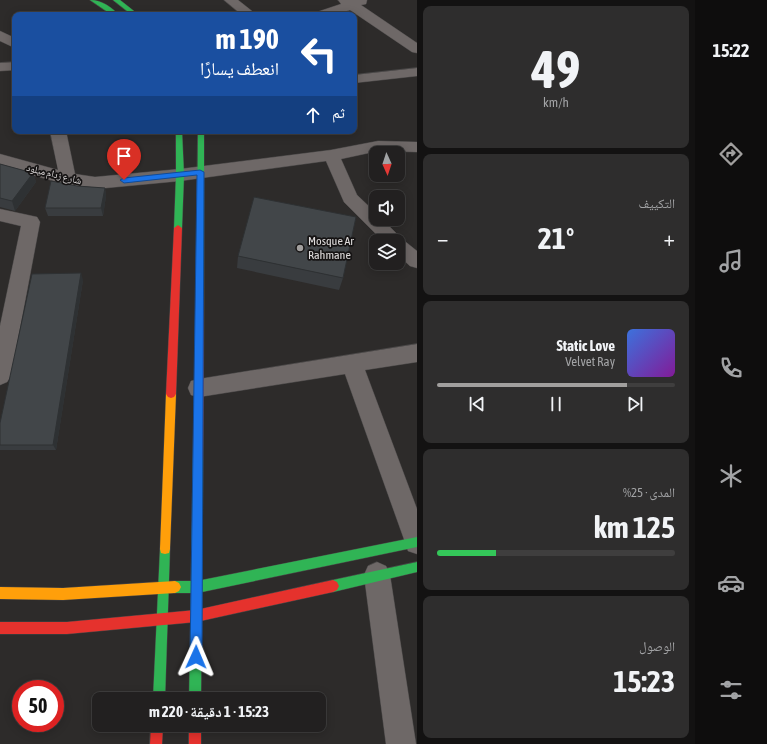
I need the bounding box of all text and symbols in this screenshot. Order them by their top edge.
text: 190 m [216,23,279,55]
icon: left [293,28,345,80]
text: 49 [532,39,580,99]
text: 15:22 [712,40,750,61]
text: انعطف يسارًا [200,58,279,79]
text: km/h [543,95,569,110]
icon: ahead [302,104,324,126]
text: ثم [332,104,345,121]
pin [107,139,141,180]
icon: directions [717,140,745,168]
icon: arrive [113,145,135,167]
north arrow [369,146,405,182]
map controls [369,146,405,270]
street label: شارع زدام ميلود [25,162,83,188]
button: sound [369,190,405,226]
text: التكييف [639,196,675,211]
text: 21° [538,221,574,255]
text: − [437,225,448,251]
text: + [664,225,675,251]
place label: Mosque Ar Rahmane [308,234,354,262]
button: layers [369,234,405,270]
marker: Mosque Ar Rahmane [295,243,305,253]
icon: music [717,247,745,275]
text: Static Love [556,337,615,354]
text: Velvet Ray [565,354,615,369]
icon: phone [717,354,745,382]
icon: previous [466,393,488,415]
icon: pause [545,393,567,415]
icon: next [624,393,646,415]
icon: climate [717,462,745,490]
text: المدى · 25% [623,485,675,500]
text: 125 km [594,510,675,544]
icon: car [717,569,745,597]
position arrow [175,636,217,678]
text: الوصول [639,639,675,654]
text: 15:23 [613,664,675,698]
icon: filters [717,676,745,704]
speed limit sign: 50 [12,680,64,732]
text: 15:23 · 1 دقيقة · 220 m [149,703,269,720]

